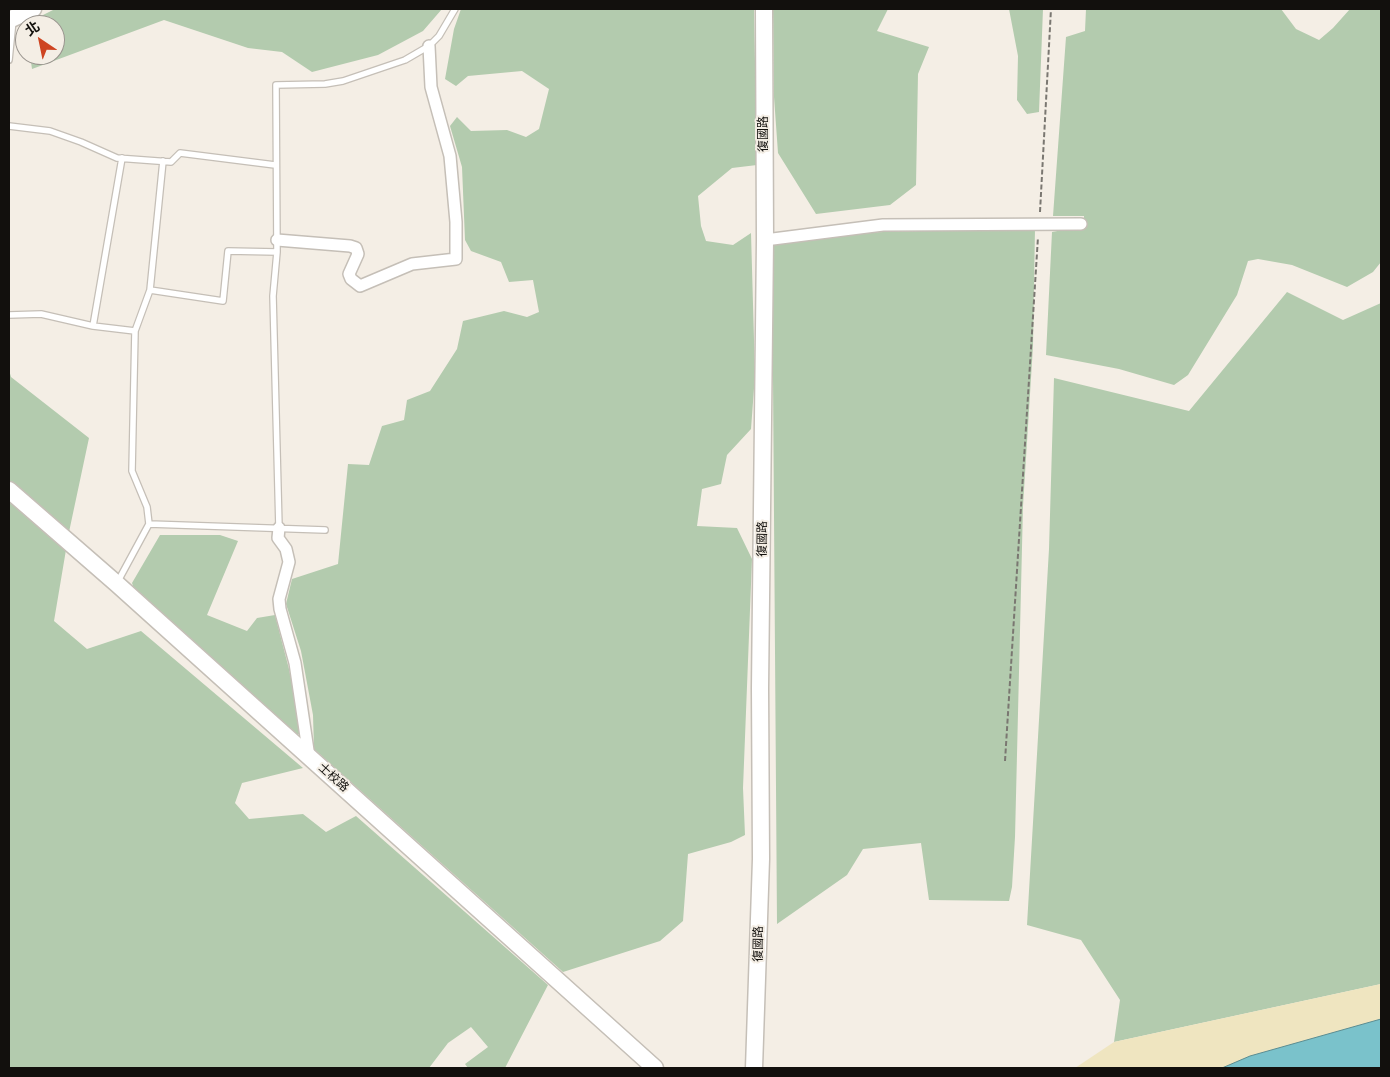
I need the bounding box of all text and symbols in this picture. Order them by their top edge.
north arrow [15,15,65,65]
text: 北 [21,16,44,41]
street label: 復國路 [757,116,771,152]
street label: 復國路 [755,521,771,557]
street label: 士校路 [315,761,351,795]
street label: 復國路 [751,926,767,962]

